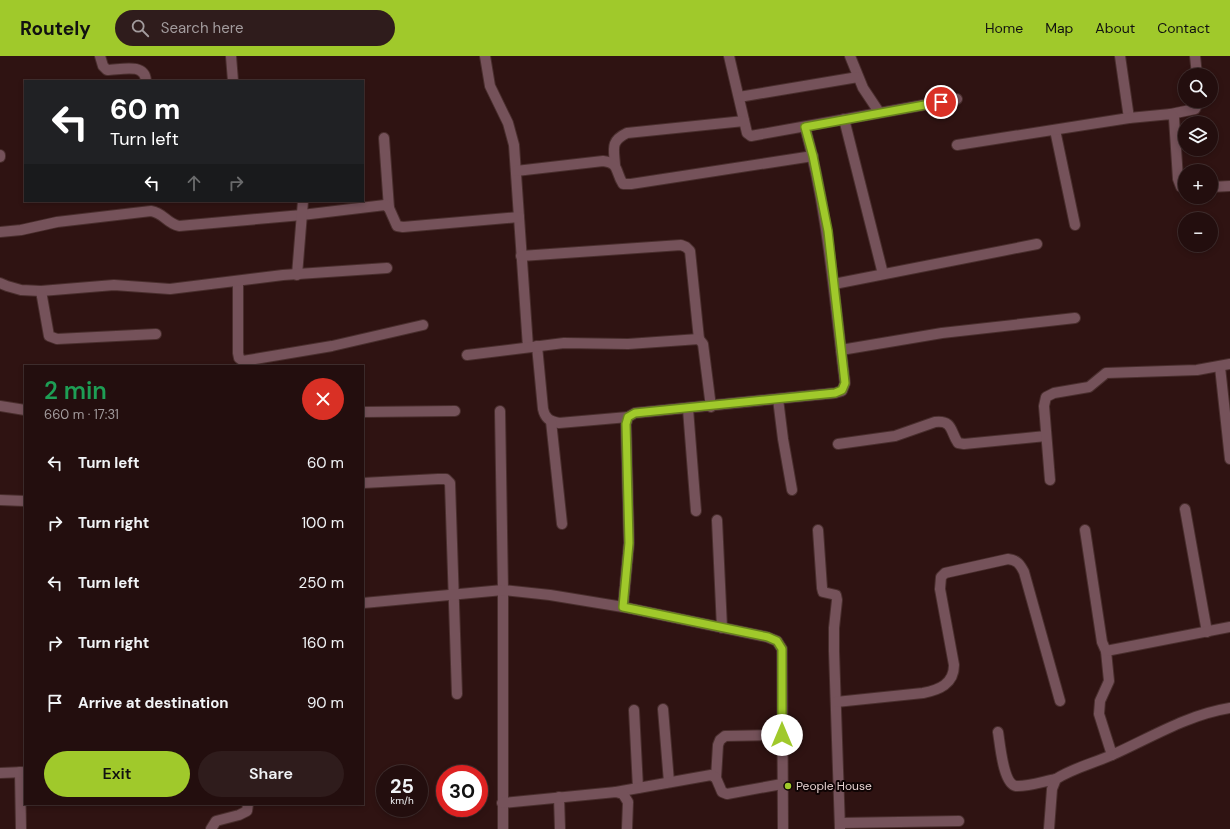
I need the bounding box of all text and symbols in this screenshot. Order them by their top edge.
search box [115,10,395,46]
text: Routely [20,16,91,41]
icon: search [129,17,151,39]
text: Search here [161,18,243,38]
text: Home [985,19,1023,37]
text: Map [1045,19,1073,37]
text: About [1095,19,1135,37]
text: Contact [1157,19,1210,37]
map controls [1178,68,1218,252]
button: search [1178,68,1218,108]
pin [924,85,958,119]
text: 60 m [110,91,180,128]
icon: arrive [930,91,952,113]
icon: left [44,96,96,148]
button: layers [1178,116,1218,156]
text: Turn left [110,127,179,151]
button: + [1178,164,1218,204]
icon: left [141,172,163,194]
icon: ahead [183,172,205,194]
icon: right [225,172,247,194]
button: − [1178,212,1218,252]
text: 2 min [44,375,107,406]
button: close [302,378,344,420]
text: 660 m · 17:31 [44,406,119,423]
icon: left [44,452,66,474]
text: Turn left [78,453,139,473]
text: 60 m [307,453,344,473]
icon: right [44,512,66,534]
text: Turn right [78,513,149,533]
text: 100 m [301,513,344,533]
icon: left [44,572,66,594]
text: Turn left [78,573,139,593]
text: 250 m [299,573,344,593]
icon: right [44,632,66,654]
text: Turn right [78,633,149,653]
text: 160 m [302,633,344,653]
icon: arrive [44,692,66,714]
text: Arrive at destination [78,693,229,713]
text: 90 m [307,693,344,713]
position arrow [761,714,803,756]
button: Exit [44,751,190,797]
button: Share [198,751,344,797]
speed limit sign: 30 [436,765,488,817]
text: 25 [390,773,414,799]
place label: People House [796,778,872,794]
marker: People House [783,781,793,791]
text: km/h [390,794,414,807]

